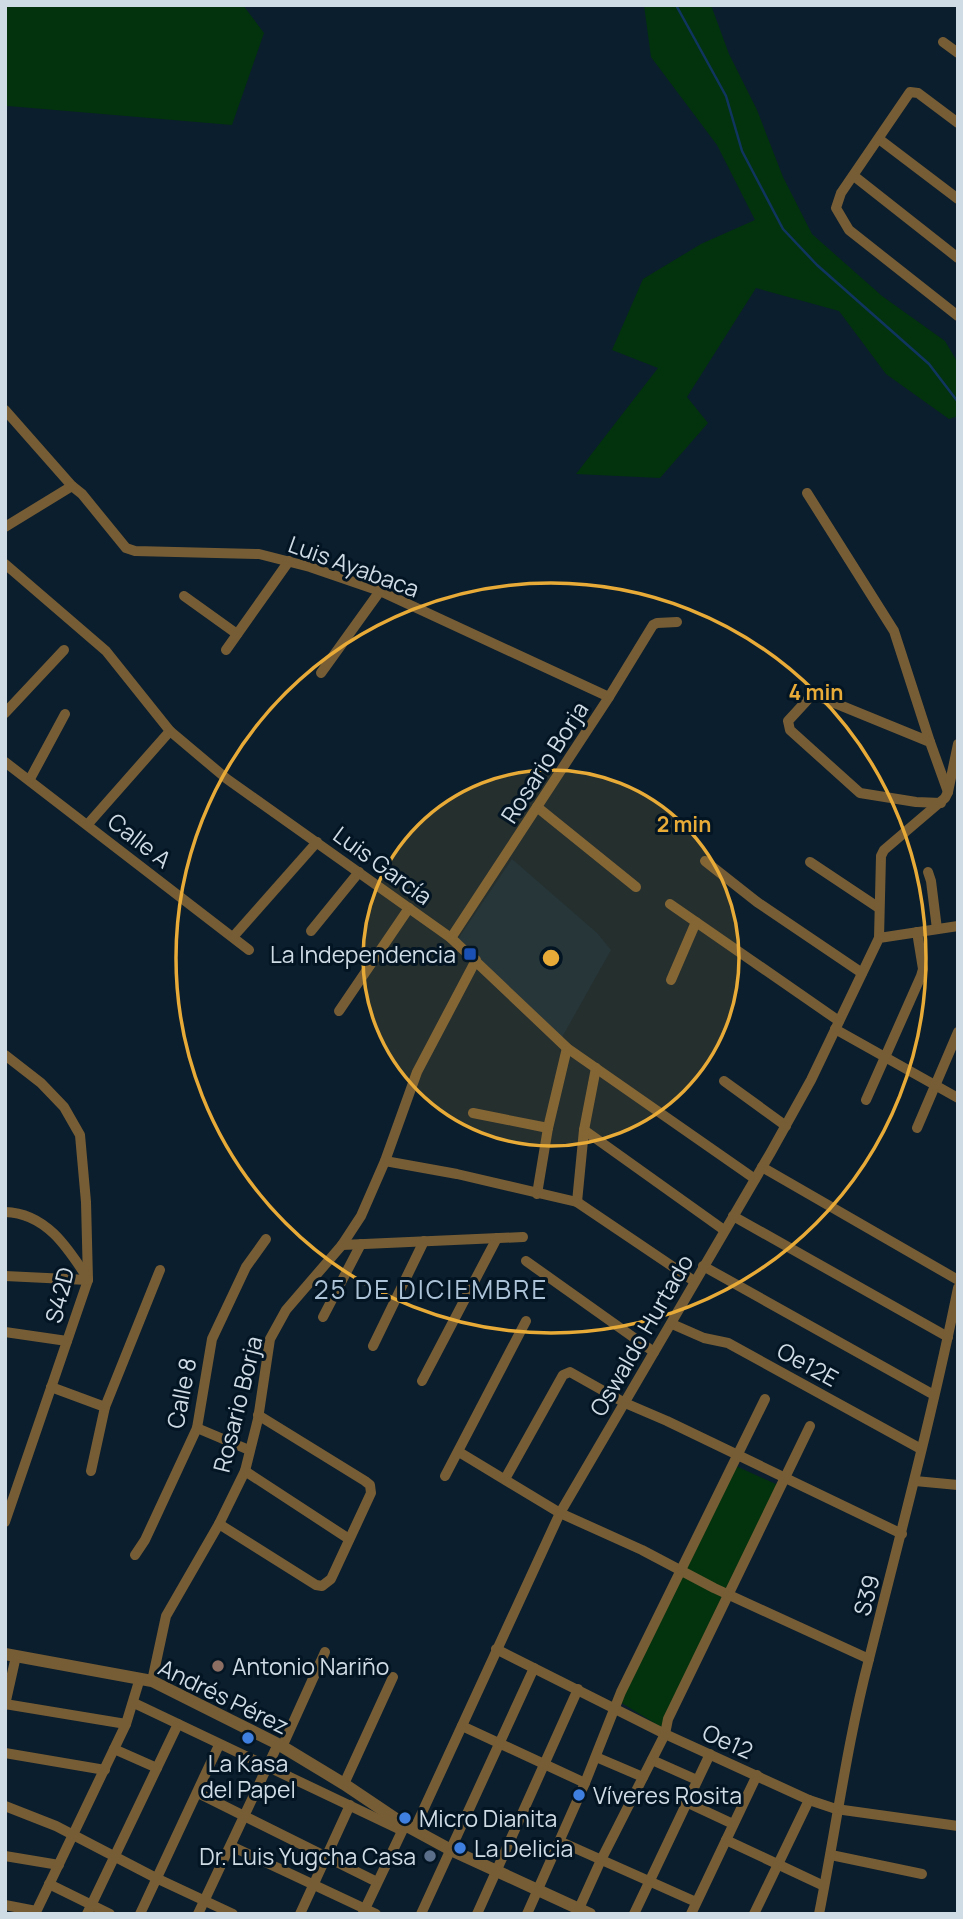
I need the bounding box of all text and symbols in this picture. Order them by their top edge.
street label: Luis Ayabaca [284,528,424,604]
text: 4 min [789,678,843,706]
street label: Rosario Borja [493,695,595,829]
street label: Calle A [102,805,179,875]
text: 2 min [657,810,711,838]
street label: Luis García [327,818,439,912]
place label: La Independencia [270,938,456,970]
marker: La Independencia [462,946,478,962]
centre of rings [539,946,563,970]
street label: Oswaldo Hurtado [582,1248,700,1422]
street label: S42D [37,1264,81,1326]
district label: 25 DE DICIEMBRE [314,1271,548,1307]
street label: Rosario Borja [205,1333,269,1475]
street label: Oe12E [772,1334,844,1394]
street label: Calle 8 [158,1355,204,1431]
street label: S39 [845,1571,887,1619]
place label: Antonio Nariño [232,1650,389,1682]
street label: Andrés Pérez [154,1651,294,1741]
marker: Antonio Nariño [210,1658,226,1674]
street label: Oe12 [698,1716,758,1766]
marker: La Kasa del Papel [240,1730,256,1746]
place label: La Kasa del Papel [200,1747,296,1805]
place label: Víveres Rosita [593,1779,742,1811]
marker: Víveres Rosita [571,1787,587,1803]
place label: Micro Dianita [419,1802,557,1834]
marker: Micro Dianita [397,1810,413,1826]
place label: La Delicia [474,1832,573,1864]
place label: Dr. Luis Yugcha Casa [199,1840,416,1872]
marker: La Delicia [452,1840,468,1856]
marker: Dr. Luis Yugcha Casa [422,1848,438,1864]

